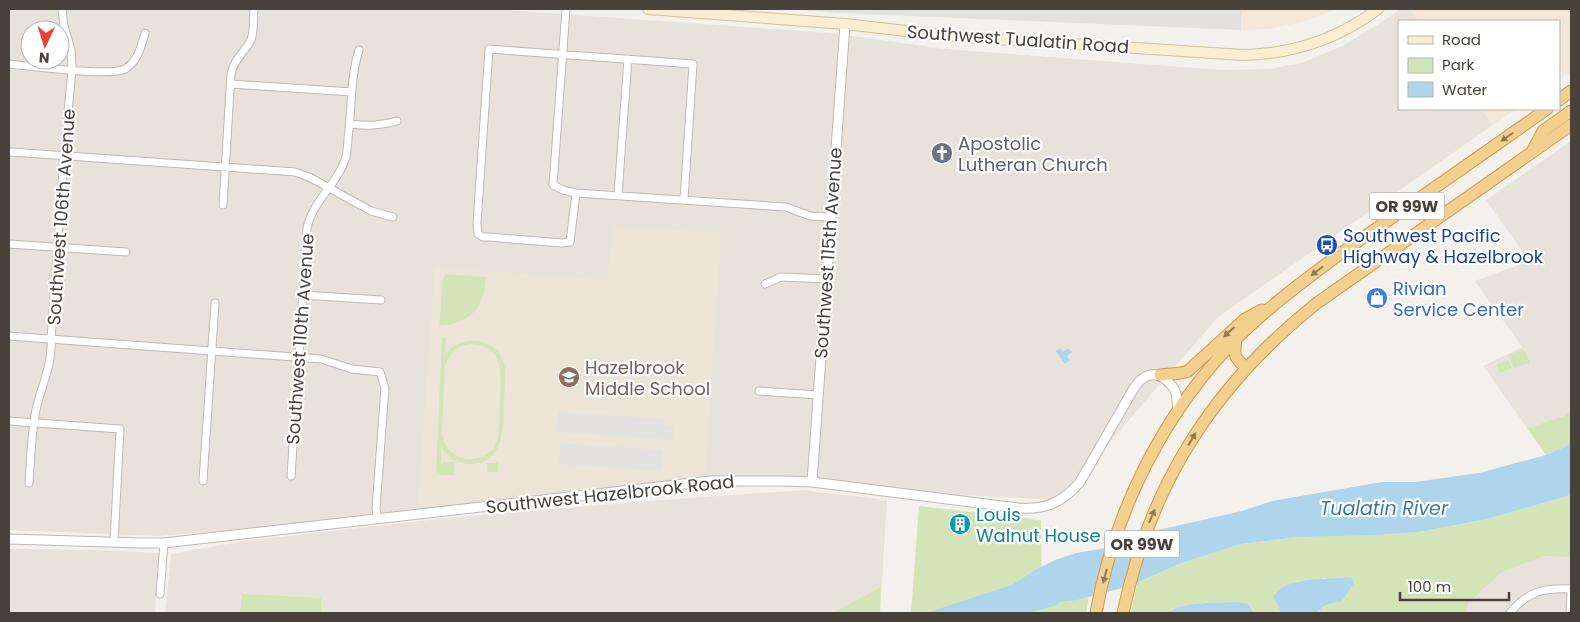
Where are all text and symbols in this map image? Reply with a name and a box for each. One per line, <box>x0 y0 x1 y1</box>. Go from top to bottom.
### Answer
street label: Southwest Tualatin Road <box>906 19 1130 59</box>
north arrow <box>20 20 70 70</box>
legend <box>1398 20 1560 110</box>
text: Road <box>1442 29 1481 50</box>
text: N <box>38 48 50 68</box>
text: Park <box>1442 54 1474 75</box>
text: Water <box>1442 79 1488 100</box>
street label: Southwest 106th Avenue <box>41 108 81 326</box>
place label: Apostolic Lutheran Church <box>958 131 1108 177</box>
one-way arrow <box>1500 132 1513 142</box>
church icon: Apostolic Lutheran Church <box>930 141 954 165</box>
street label: Southwest 115th Avenue <box>808 147 848 359</box>
road number: OR 99W <box>1370 192 1444 220</box>
place label: Southwest Pacific Highway & Hazelbrook <box>1343 223 1544 269</box>
street label: Southwest 110th Avenue <box>280 233 320 445</box>
bus stop icon: Southwest Pacific Highway & Hazelbrook <box>1315 233 1339 257</box>
one-way arrow <box>1310 266 1324 276</box>
place label: Rivian Service Center <box>1393 276 1524 322</box>
shop icon: Rivian Service Center <box>1365 286 1389 310</box>
one-way arrow <box>1223 327 1236 338</box>
place label: Hazelbrook Middle School <box>585 355 710 401</box>
school or university icon: Hazelbrook Middle School <box>557 365 581 389</box>
one-way arrow <box>1187 433 1197 446</box>
street label: Southwest Hazelbrook Road <box>485 469 735 519</box>
water label: Tualatin River <box>1320 495 1449 522</box>
place label: Louis Walnut House <box>976 502 1101 548</box>
one-way arrow <box>1149 509 1157 523</box>
building icon: Louis Walnut House <box>948 512 972 536</box>
road number: OR 99W <box>1104 530 1180 558</box>
one-way arrow <box>1100 568 1108 583</box>
scale bar <box>1400 570 1509 602</box>
text: 100 m <box>1408 576 1451 597</box>

